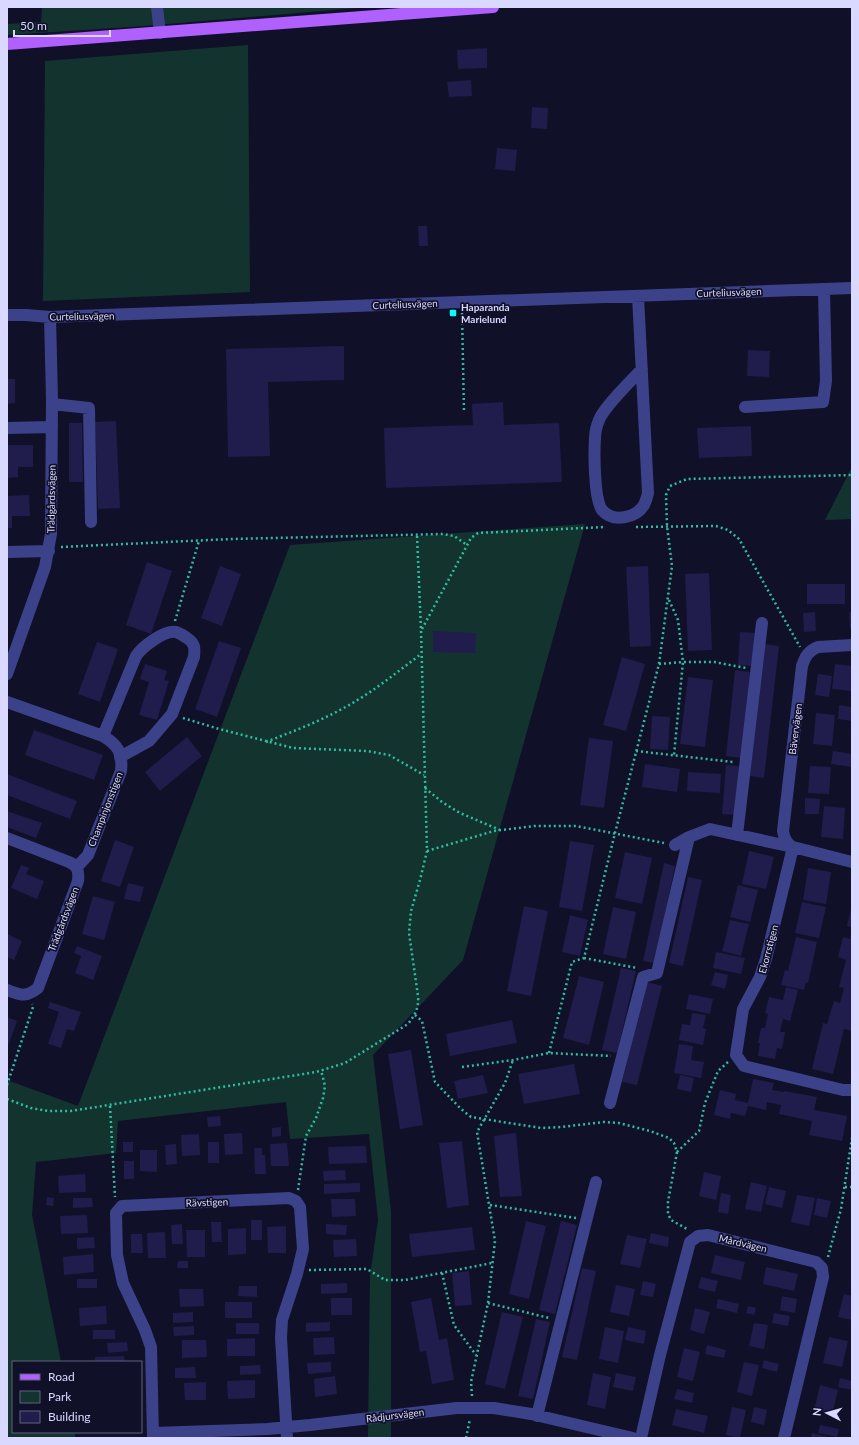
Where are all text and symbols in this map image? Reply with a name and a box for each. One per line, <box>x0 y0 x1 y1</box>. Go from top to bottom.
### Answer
scale bar <box>14 12 110 38</box>
text: 50 m <box>20 18 47 33</box>
street label: Curteliusvägen <box>696 285 762 299</box>
street label: Curteliusvägen <box>372 297 438 311</box>
place label: Haparanda Marielund <box>461 301 510 325</box>
marker: Haparanda Marielund <box>448 308 458 318</box>
street label: Curteliusvägen <box>49 309 115 323</box>
street label: Trädgårdsvägen <box>44 465 58 533</box>
street label: Bävervägen <box>786 703 804 755</box>
street label: Champinjonstigen <box>85 770 125 848</box>
street label: Trädgårdsvägen <box>45 885 81 953</box>
street label: Ekorrstigen <box>756 923 780 975</box>
street label: Rävstigen <box>186 1195 228 1209</box>
street label: Mårdvägen <box>718 1232 768 1254</box>
legend <box>12 1361 142 1433</box>
text: Road <box>48 1369 75 1384</box>
text: Park <box>48 1389 72 1404</box>
north arrow <box>807 1393 847 1433</box>
street label: Rådjursvägen <box>365 1405 425 1425</box>
text: N <box>810 1407 823 1417</box>
text: Building <box>48 1409 91 1424</box>

